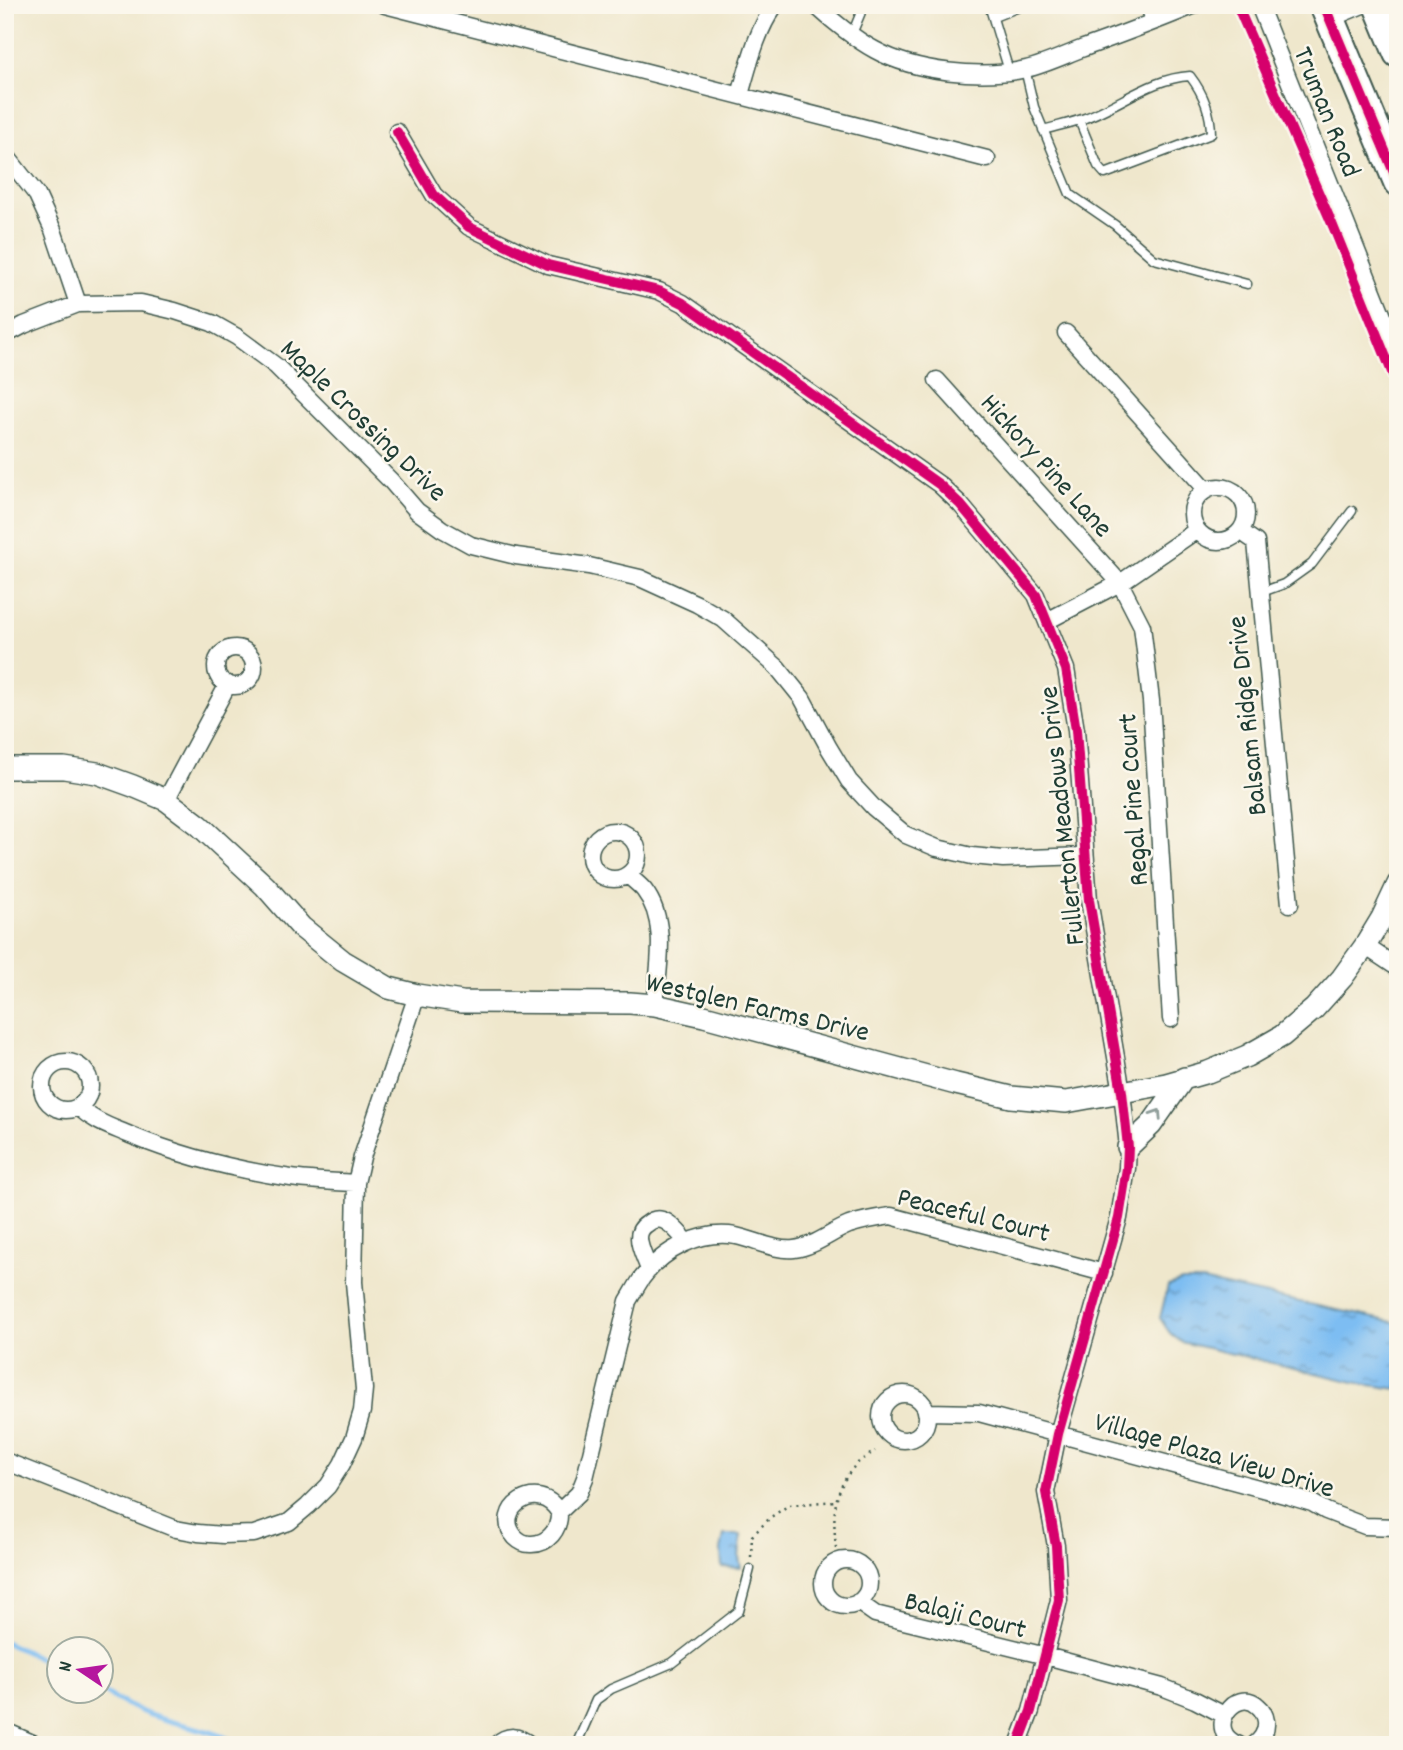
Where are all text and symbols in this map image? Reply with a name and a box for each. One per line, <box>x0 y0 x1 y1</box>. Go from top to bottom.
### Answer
street label: Truman Road <box>1280 42 1369 184</box>
street label: Maple Crossing Drive <box>269 332 454 513</box>
street label: Hickory Pine Lane <box>968 386 1120 548</box>
street label: Balsam Ridge Drive <box>1220 614 1280 817</box>
street label: Fullerton Meadows Drive <box>1031 684 1098 947</box>
street label: Regal Pine Court <box>1110 712 1162 887</box>
street label: Westglen Farms Drive <box>641 965 873 1055</box>
one-way arrow <box>1149 1109 1162 1122</box>
street label: Peaceful Court <box>892 1180 1053 1256</box>
street label: Village Plaza View Drive <box>1089 1404 1338 1511</box>
street label: Balaji Court <box>900 1583 1030 1652</box>
north arrow <box>46 1634 116 1704</box>
text: N <box>53 1659 81 1675</box>

